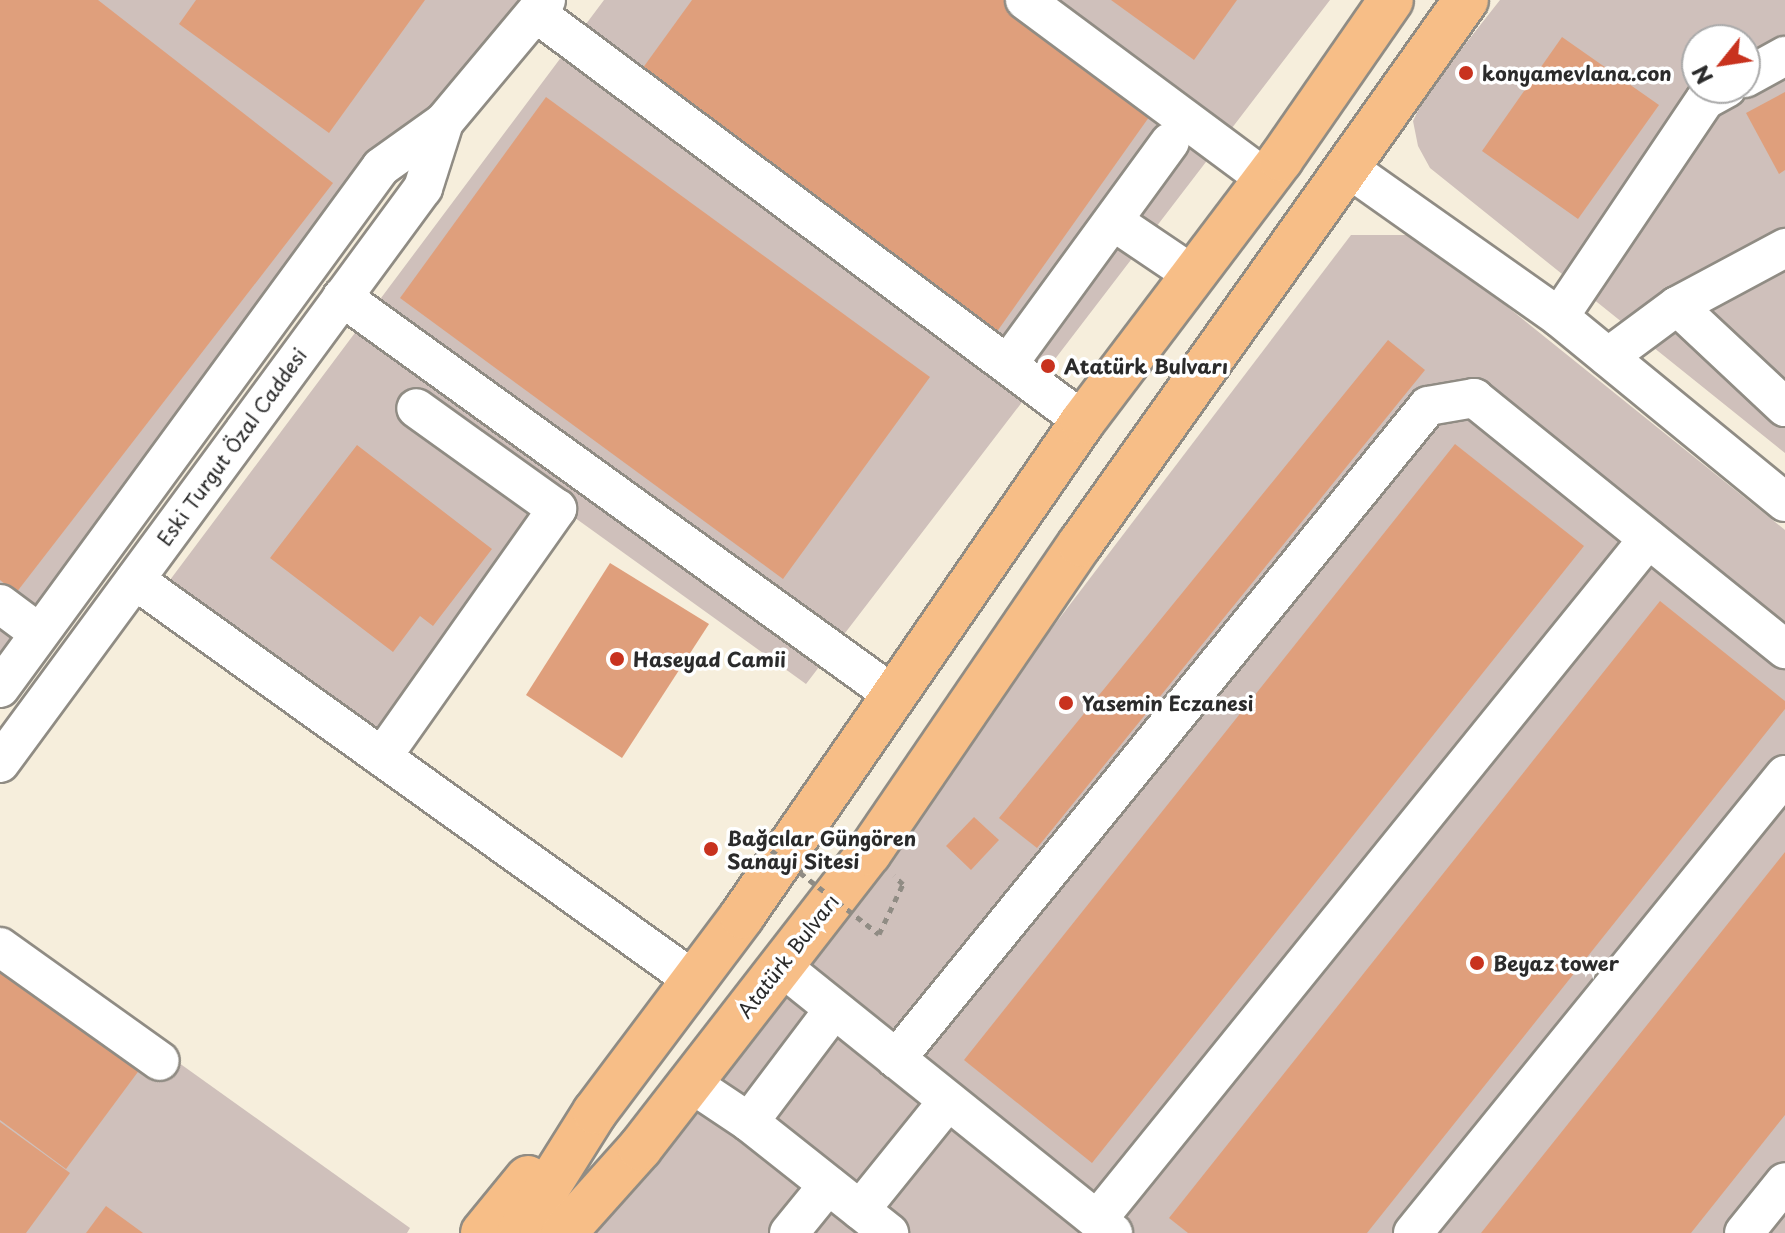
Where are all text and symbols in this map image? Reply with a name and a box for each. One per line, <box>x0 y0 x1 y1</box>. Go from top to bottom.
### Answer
north arrow <box>1681 24 1761 104</box>
text: N <box>1683 59 1720 91</box>
place label: konyamevlana.con <box>1482 61 1672 85</box>
marker: konyamevlana.con <box>1457 64 1475 82</box>
street label: Eski Turgut Özal Caddesi <box>152 343 312 551</box>
place label: Atatürk Bulvarı <box>1064 354 1228 378</box>
marker: Atatürk Bulvarı <box>1039 357 1057 375</box>
place label: Haseyad Camii <box>633 647 786 671</box>
marker: Haseyad Camii <box>608 650 626 668</box>
place label: Yasemin Eczanesi <box>1082 691 1255 715</box>
marker: Yasemin Eczanesi <box>1057 694 1075 712</box>
place label: Bağcılar Güngören Sanayi Sitesi <box>727 826 918 873</box>
marker: Bağcılar Güngören Sanayi Sitesi <box>702 840 720 858</box>
street label: Atatürk Bulvarı <box>732 889 844 1023</box>
place label: Beyaz tower <box>1493 951 1619 975</box>
marker: Beyaz tower <box>1468 954 1486 972</box>

